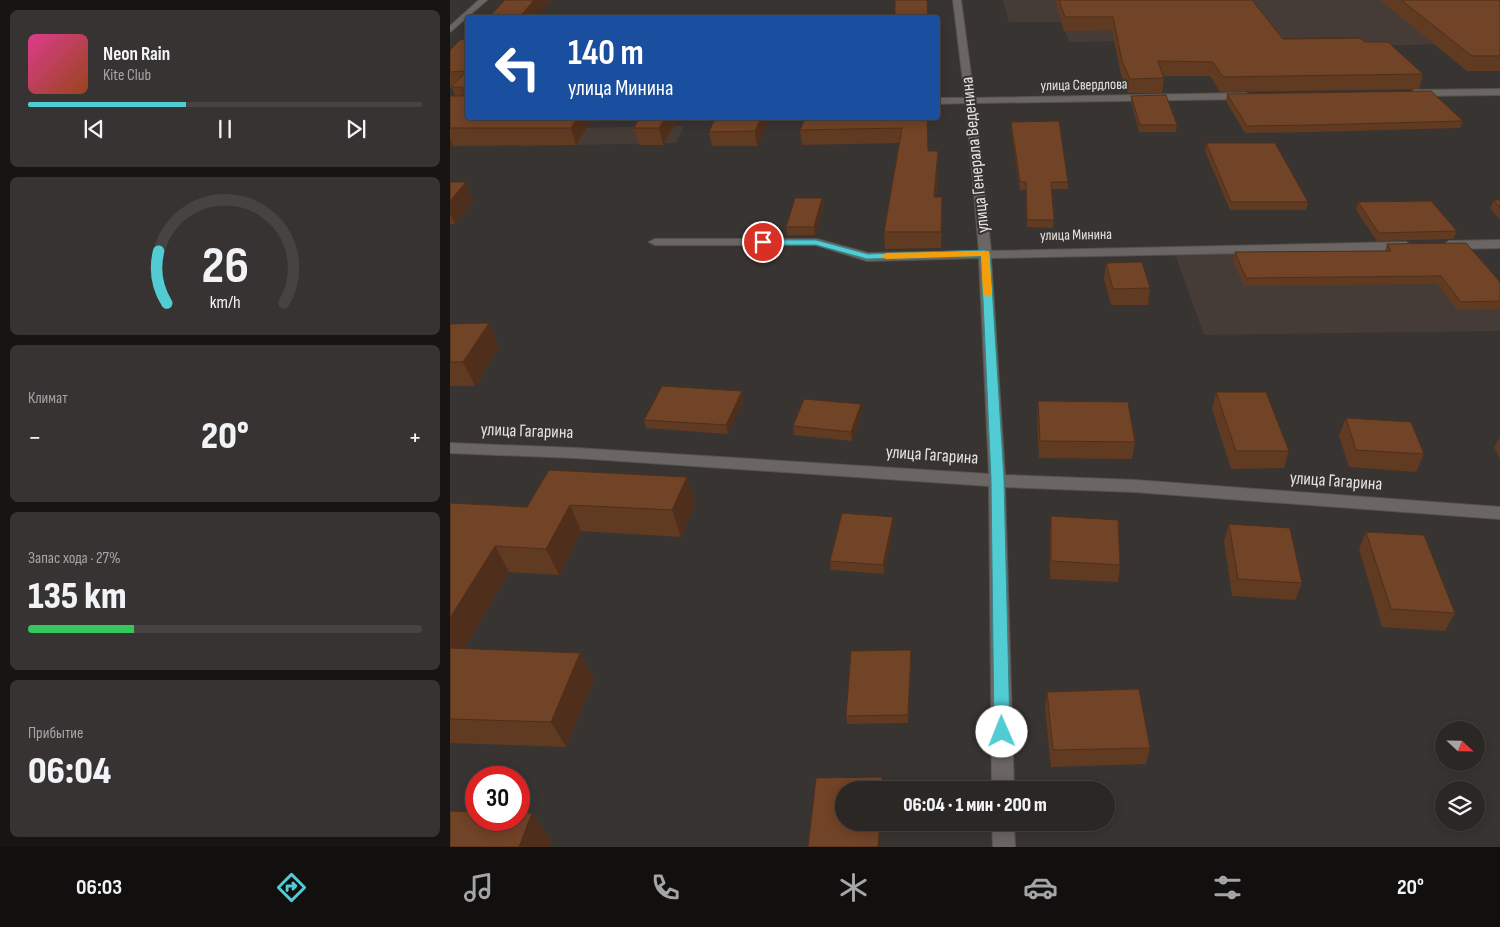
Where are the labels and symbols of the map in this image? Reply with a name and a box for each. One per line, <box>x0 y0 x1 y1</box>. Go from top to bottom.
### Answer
street label: улица Свердлова <box>1040 75 1128 95</box>
street label: улица Генерала Веденина <box>956 76 994 234</box>
pin <box>742 221 784 263</box>
street label: улица Минина <box>1040 225 1112 245</box>
street label: улица Гагарина <box>480 419 574 443</box>
street label: улица Гагарина <box>885 441 979 469</box>
street label: улица Гагарина <box>1289 467 1383 495</box>
position arrow <box>975 705 1027 757</box>
north arrow <box>1435 721 1485 771</box>
speed limit sign: 30 <box>465 766 530 831</box>

